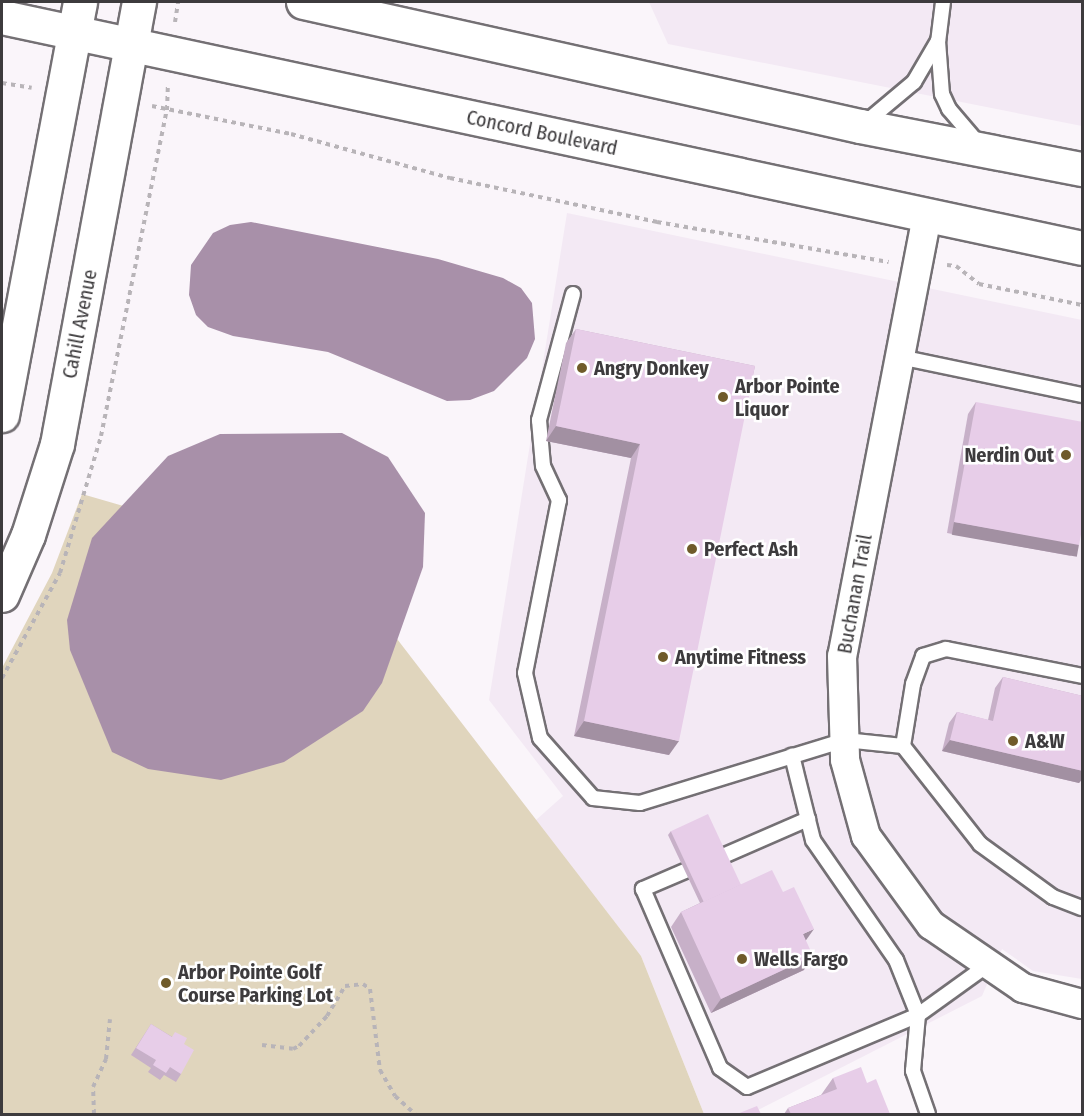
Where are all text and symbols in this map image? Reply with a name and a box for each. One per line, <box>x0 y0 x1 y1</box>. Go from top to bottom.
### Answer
street label: Concord Boulevard <box>464 105 620 161</box>
street label: Cahill Avenue <box>58 267 102 381</box>
place label: Angry Donkey <box>594 356 709 380</box>
marker: Angry Donkey <box>575 361 589 375</box>
place label: Arbor Pointe Liquor <box>735 374 840 421</box>
marker: Arbor Pointe Liquor <box>716 390 730 404</box>
place label: Nerdin Out <box>964 443 1054 467</box>
marker: Nerdin Out <box>1059 448 1073 462</box>
street label: Buchanan Trail <box>833 532 877 656</box>
place label: Perfect Ash <box>704 537 798 561</box>
marker: Perfect Ash <box>685 542 699 556</box>
place label: Anytime Fitness <box>675 645 806 669</box>
marker: Anytime Fitness <box>656 650 670 664</box>
place label: A&W <box>1025 729 1065 753</box>
marker: A&W <box>1006 734 1020 748</box>
place label: Wells Fargo <box>754 947 848 971</box>
marker: Wells Fargo <box>735 952 749 966</box>
place label: Arbor Pointe Golf Course Parking Lot <box>178 960 333 1007</box>
marker: Arbor Pointe Golf Course Parking Lot <box>159 976 173 990</box>

